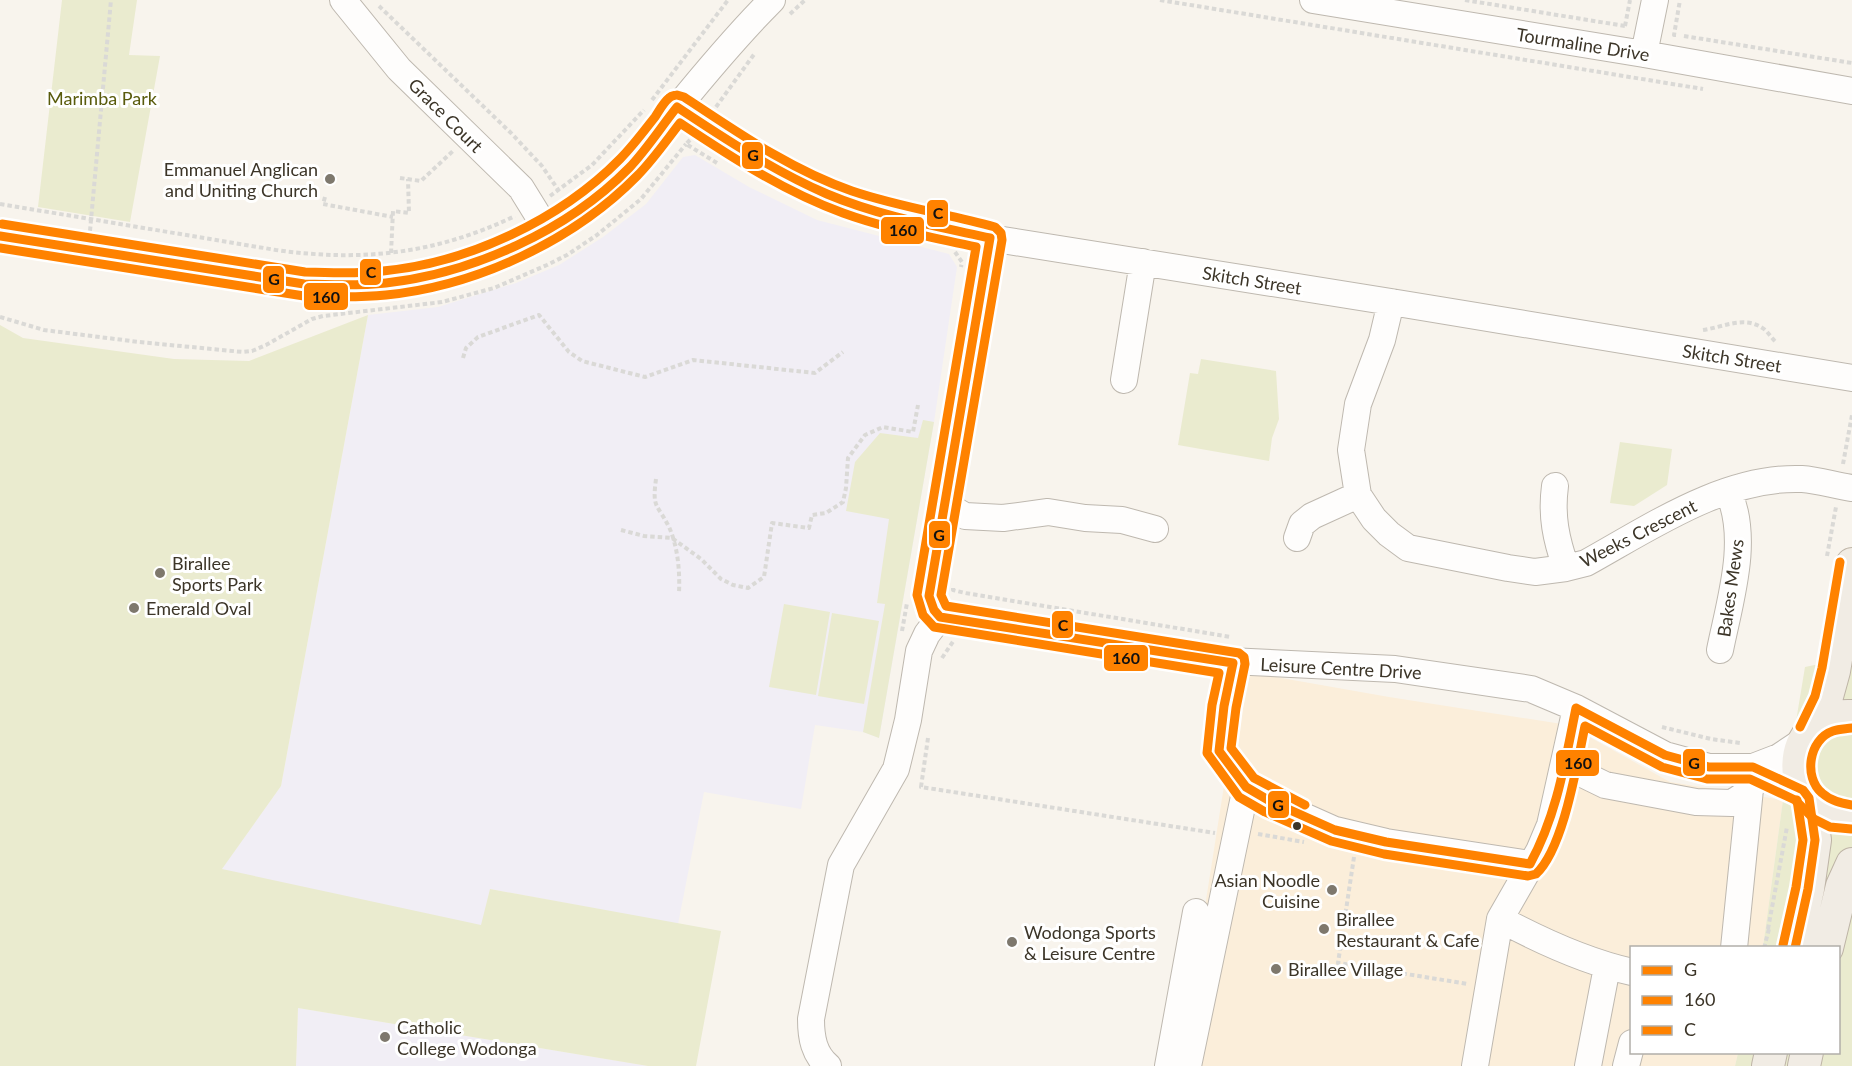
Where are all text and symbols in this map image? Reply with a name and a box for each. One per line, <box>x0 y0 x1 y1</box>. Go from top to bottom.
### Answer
street label: Tourmaline Drive <box>1515 23 1651 65</box>
street label: Grace Court <box>404 73 488 157</box>
park label: Marimba Park <box>47 87 158 109</box>
line badge: G <box>741 141 764 170</box>
text: G <box>747 145 759 164</box>
place label: Emmanuel Anglican and Uniting Church <box>164 158 318 201</box>
marker: Emmanuel Anglican and Uniting Church <box>323 172 337 186</box>
line badge: C <box>926 199 949 228</box>
text: C <box>933 203 944 222</box>
line badge: 160 <box>880 216 925 245</box>
text: 160 <box>889 220 917 239</box>
line badge: C <box>359 258 382 286</box>
street label: Skitch Street <box>1201 261 1304 299</box>
text: C <box>366 262 377 281</box>
line badge: G <box>262 265 285 294</box>
text: G <box>268 269 280 288</box>
line badge: 160 <box>303 282 349 311</box>
text: 160 <box>312 287 340 306</box>
street label: Skitch Street <box>1681 339 1784 377</box>
street label: Weeks Crescent <box>1576 494 1700 572</box>
line badge: G <box>928 520 951 549</box>
text: G <box>933 525 945 544</box>
street label: Bakes Mews <box>1712 537 1748 638</box>
place label: Birallee Sports Park <box>172 552 263 595</box>
marker: Birallee Sports Park <box>153 566 167 580</box>
place label: Emerald Oval <box>146 597 251 619</box>
marker: Emerald Oval <box>127 601 141 615</box>
line badge: C <box>1051 610 1074 639</box>
text: C <box>1058 615 1069 634</box>
line badge: 160 <box>1103 644 1149 672</box>
text: 160 <box>1112 648 1140 667</box>
street label: Leisure Centre Drive <box>1260 653 1422 683</box>
line badge: G <box>1682 748 1706 777</box>
line badge: 160 <box>1555 749 1600 777</box>
text: 160 <box>1564 753 1592 772</box>
text: G <box>1688 753 1700 772</box>
line badge: G <box>1267 790 1290 819</box>
text: G <box>1272 795 1284 814</box>
unlabelled marker <box>1291 820 1303 832</box>
place label: Asian Noodle Cuisine <box>1214 869 1320 912</box>
marker: Asian Noodle Cuisine <box>1325 883 1339 897</box>
place label: Birallee Restaurant & Cafe <box>1336 908 1480 951</box>
place label: Wodonga Sports & Leisure Centre <box>1024 921 1156 964</box>
marker: Birallee Restaurant & Cafe <box>1317 922 1331 936</box>
marker: Wodonga Sports & Leisure Centre <box>1005 935 1019 949</box>
legend <box>1630 946 1840 1054</box>
place label: Birallee Village <box>1288 958 1403 980</box>
text: G <box>1684 958 1697 980</box>
marker: Birallee Village <box>1269 962 1283 976</box>
text: 160 <box>1684 988 1715 1010</box>
place label: Catholic College Wodonga <box>397 1016 537 1059</box>
text: C <box>1684 1018 1696 1040</box>
marker: Catholic College Wodonga <box>378 1030 392 1044</box>

